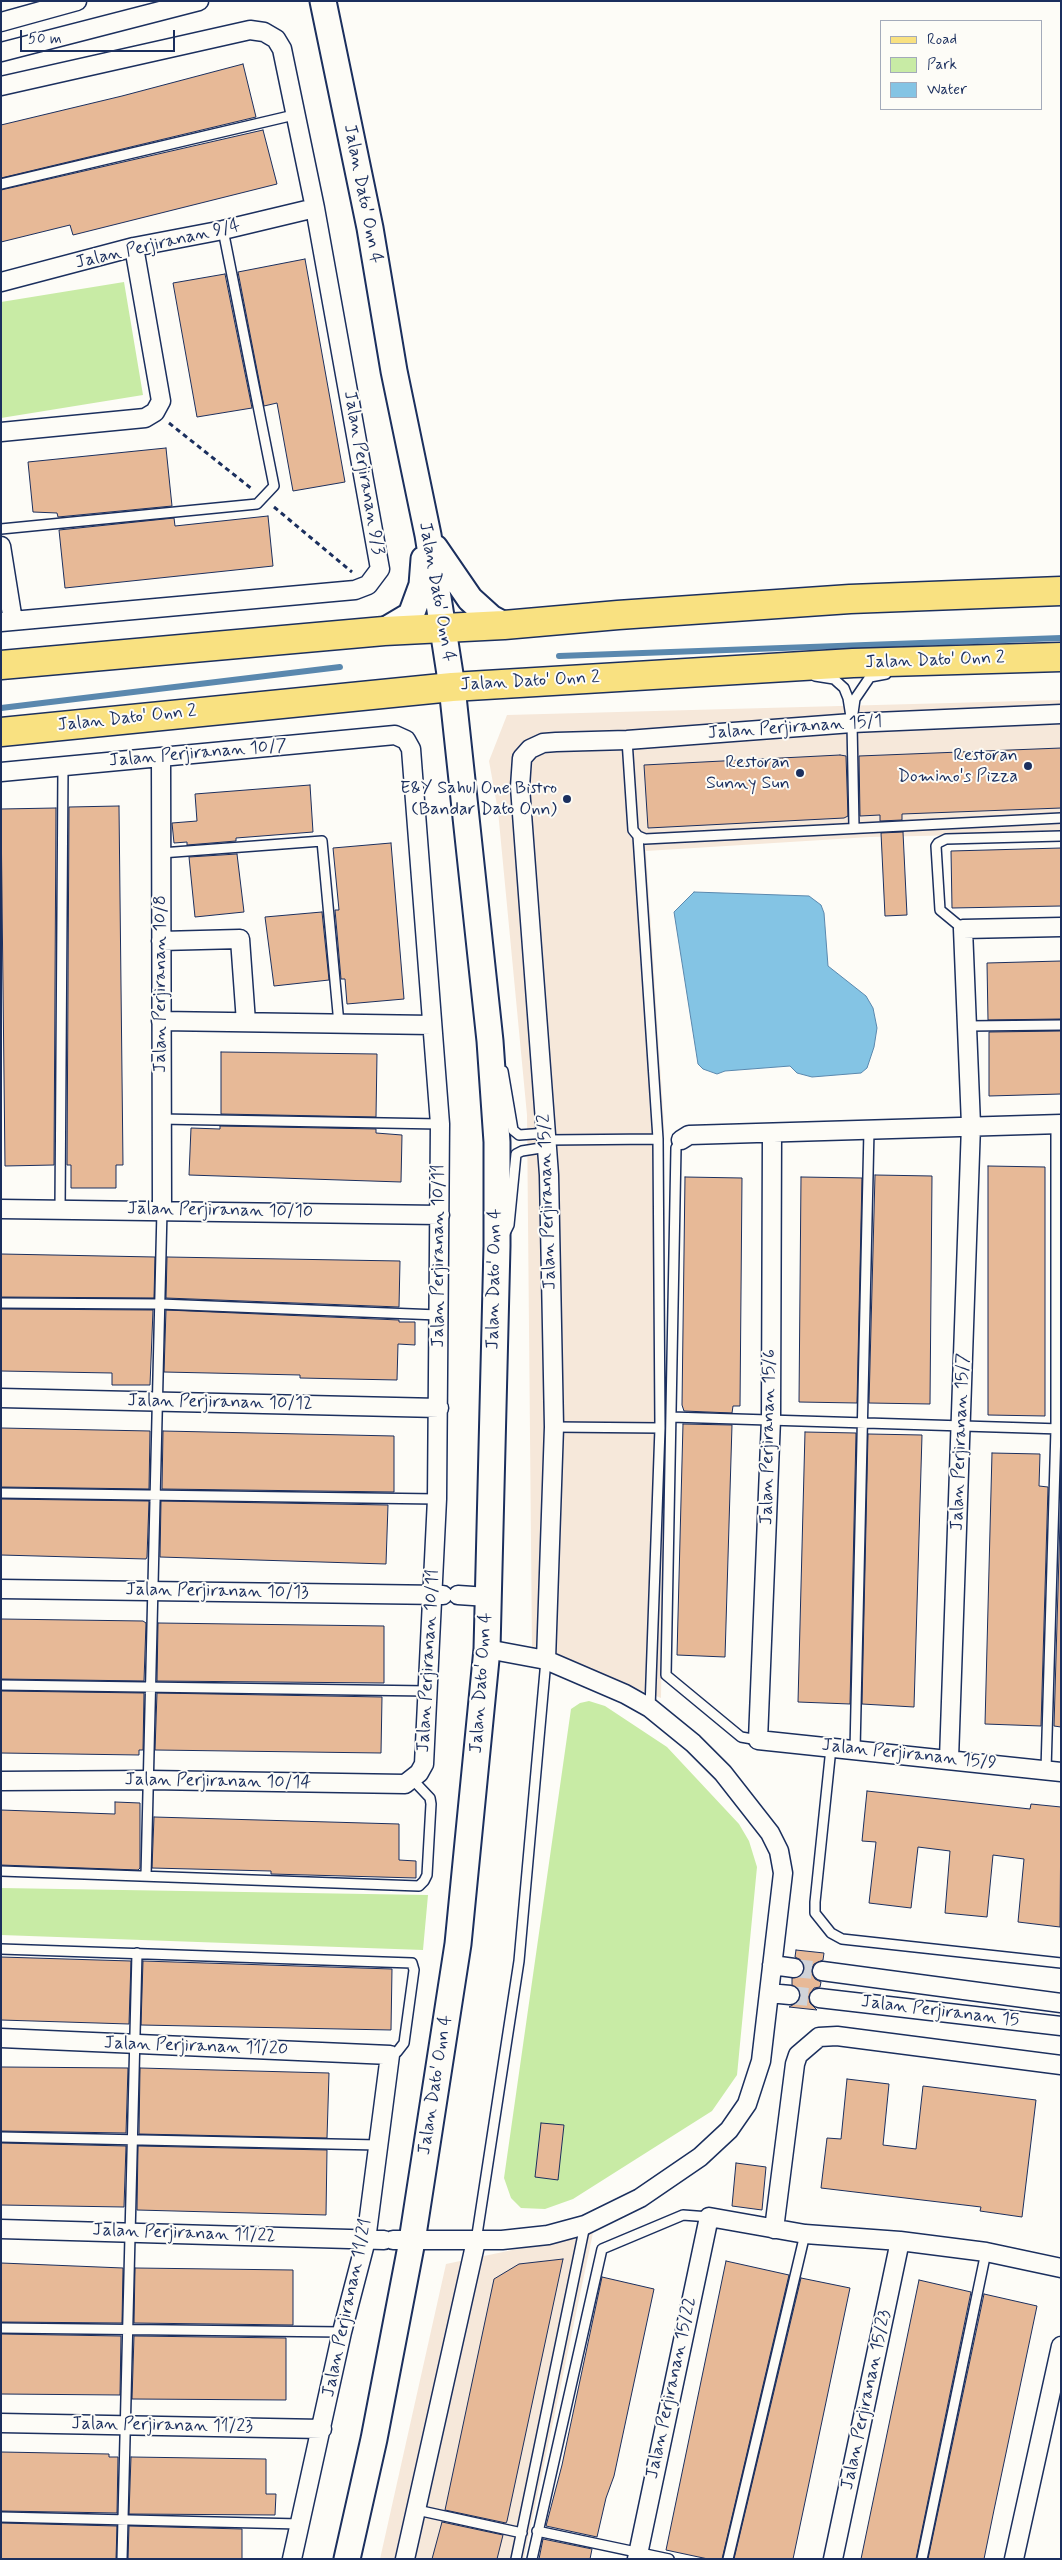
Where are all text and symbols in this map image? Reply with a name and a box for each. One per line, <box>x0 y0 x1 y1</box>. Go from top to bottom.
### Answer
scale bar <box>22 20 178 52</box>
legend <box>880 20 1042 110</box>
text: 50 m <box>28 29 62 49</box>
text: Road <box>927 30 957 50</box>
text: Park <box>927 55 957 75</box>
text: Water <box>927 80 967 100</box>
street label: Jalan Dato' Onn 4 <box>338 123 386 265</box>
street label: Jalan Perjiranan 9/4 <box>73 215 243 275</box>
street label: Jalan Perjiranan 9/3 <box>338 389 388 557</box>
street label: Jalan Dato' Onn 4 <box>413 521 459 663</box>
street label: Jalan Dato' Onn 2 <box>865 648 1005 674</box>
street label: Jalan Dato' Onn 2 <box>460 668 600 696</box>
street label: Jalan Dato' Onn 2 <box>56 701 198 737</box>
street label: Jalan Perjiranan 15/1 <box>707 711 883 745</box>
street label: Jalan Perjiranan 10/7 <box>108 735 288 773</box>
place label: Restoran Domino's Pizza <box>898 745 1018 788</box>
place label: Restoran Sunny Sun <box>706 752 790 794</box>
marker: Restoran Domino's Pizza <box>1022 760 1034 772</box>
marker: Restoran Sunny Sun <box>794 767 806 779</box>
place label: E&Y Sahul One Bistro (Bandar Dato Onn) <box>400 778 557 821</box>
marker: E&Y Sahul One Bistro (Bandar Dato Onn) <box>561 793 573 805</box>
street label: Jalan Perjiranan 10/8 <box>150 895 172 1073</box>
street label: Jalan Perjiranan 15/2 <box>534 1114 562 1290</box>
street label: Jalan Perjiranan 10/11 <box>428 1164 450 1348</box>
street label: Jalan Perjiranan 10/10 <box>127 1199 313 1223</box>
street label: Jalan Dato' Onn 4 <box>483 1208 507 1350</box>
street label: Jalan Perjiranan 15/6 <box>757 1349 781 1525</box>
street label: Jalan Perjiranan 15/7 <box>947 1353 975 1531</box>
street label: Jalan Perjiranan 10/12 <box>127 1391 313 1415</box>
street label: Jalan Perjiranan 10/11 <box>413 1569 445 1753</box>
street label: Jalan Perjiranan 10/13 <box>125 1580 309 1604</box>
street label: Jalan Dato' Onn 4 <box>466 1612 498 1754</box>
street label: Jalan Perjiranan 15/9 <box>820 1735 998 1775</box>
street label: Jalan Perjiranan 10/14 <box>124 1770 312 1794</box>
street label: Jalan Perjiranan 15 <box>860 1992 1020 2032</box>
street label: Jalan Dato' Onn 4 <box>414 2014 458 2156</box>
street label: Jalan Perjiranan 11/20 <box>104 2033 288 2061</box>
street label: Jalan Perjiranan 11/21 <box>319 2217 377 2399</box>
street label: Jalan Perjiranan 11/22 <box>92 2220 276 2248</box>
street label: Jalan Perjiranan 15/22 <box>642 2295 702 2481</box>
street label: Jalan Perjiranan 15/23 <box>837 2308 897 2492</box>
street label: Jalan Perjiranan 11/23 <box>71 2414 253 2438</box>

